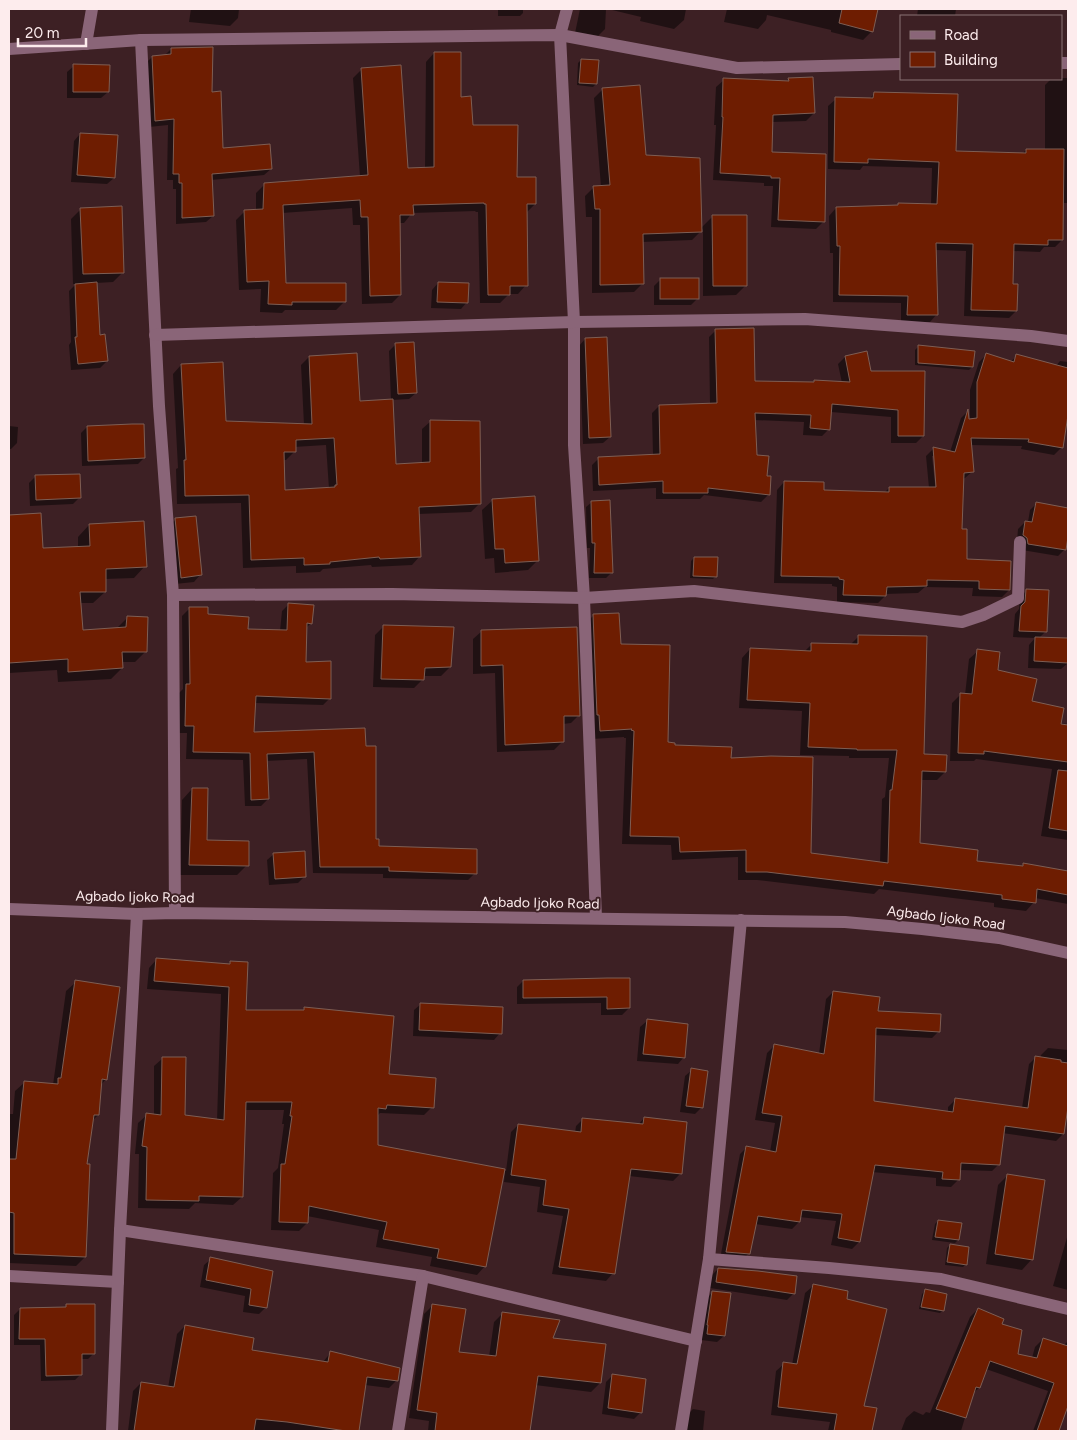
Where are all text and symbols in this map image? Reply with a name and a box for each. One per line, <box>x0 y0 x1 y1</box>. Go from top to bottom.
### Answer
scale bar <box>18 15 85 47</box>
legend <box>900 15 1062 80</box>
text: 20 m <box>25 24 59 42</box>
text: Road <box>944 26 979 44</box>
text: Building <box>944 51 998 69</box>
street label: Agbado Ijoko Road <box>75 887 195 907</box>
street label: Agbado Ijoko Road <box>480 893 600 913</box>
street label: Agbado Ijoko Road <box>886 902 1006 934</box>

